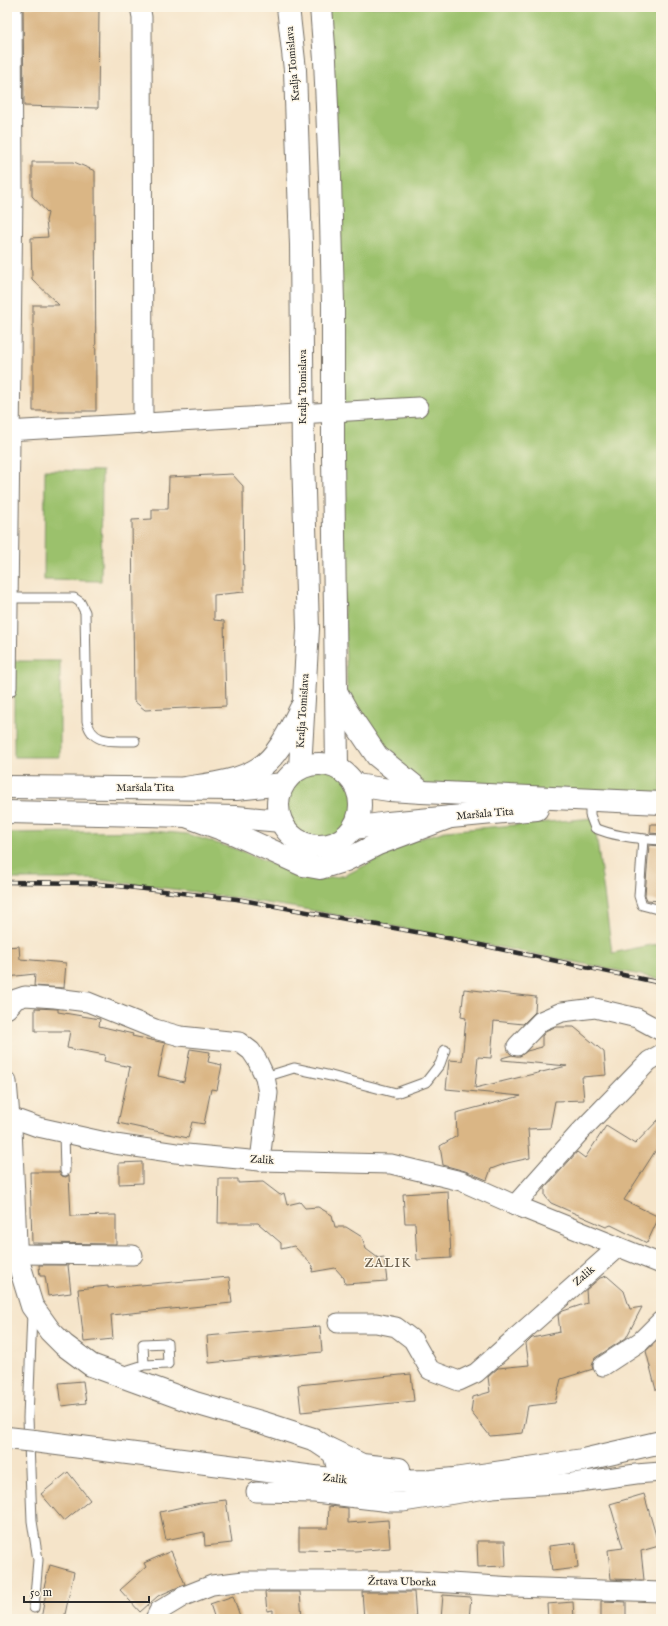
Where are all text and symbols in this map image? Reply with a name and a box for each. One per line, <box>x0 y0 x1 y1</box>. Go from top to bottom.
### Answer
street label: Kralja Tomislava <box>283 26 303 102</box>
street label: Kralja Tomislava <box>296 349 310 425</box>
street label: Kralja Tomislava <box>293 673 313 749</box>
street label: Maršala Tita <box>116 781 174 795</box>
street label: Maršala Tita <box>456 805 514 823</box>
street label: Zalik <box>249 1152 275 1168</box>
district label: ZALIK <box>364 1255 412 1272</box>
street label: Zalik <box>570 1263 598 1289</box>
street label: Zalik <box>322 1471 348 1487</box>
street label: Žrtava Uborka <box>368 1574 436 1590</box>
scale bar <box>24 1578 149 1604</box>
text: 50 m <box>30 1585 52 1600</box>

